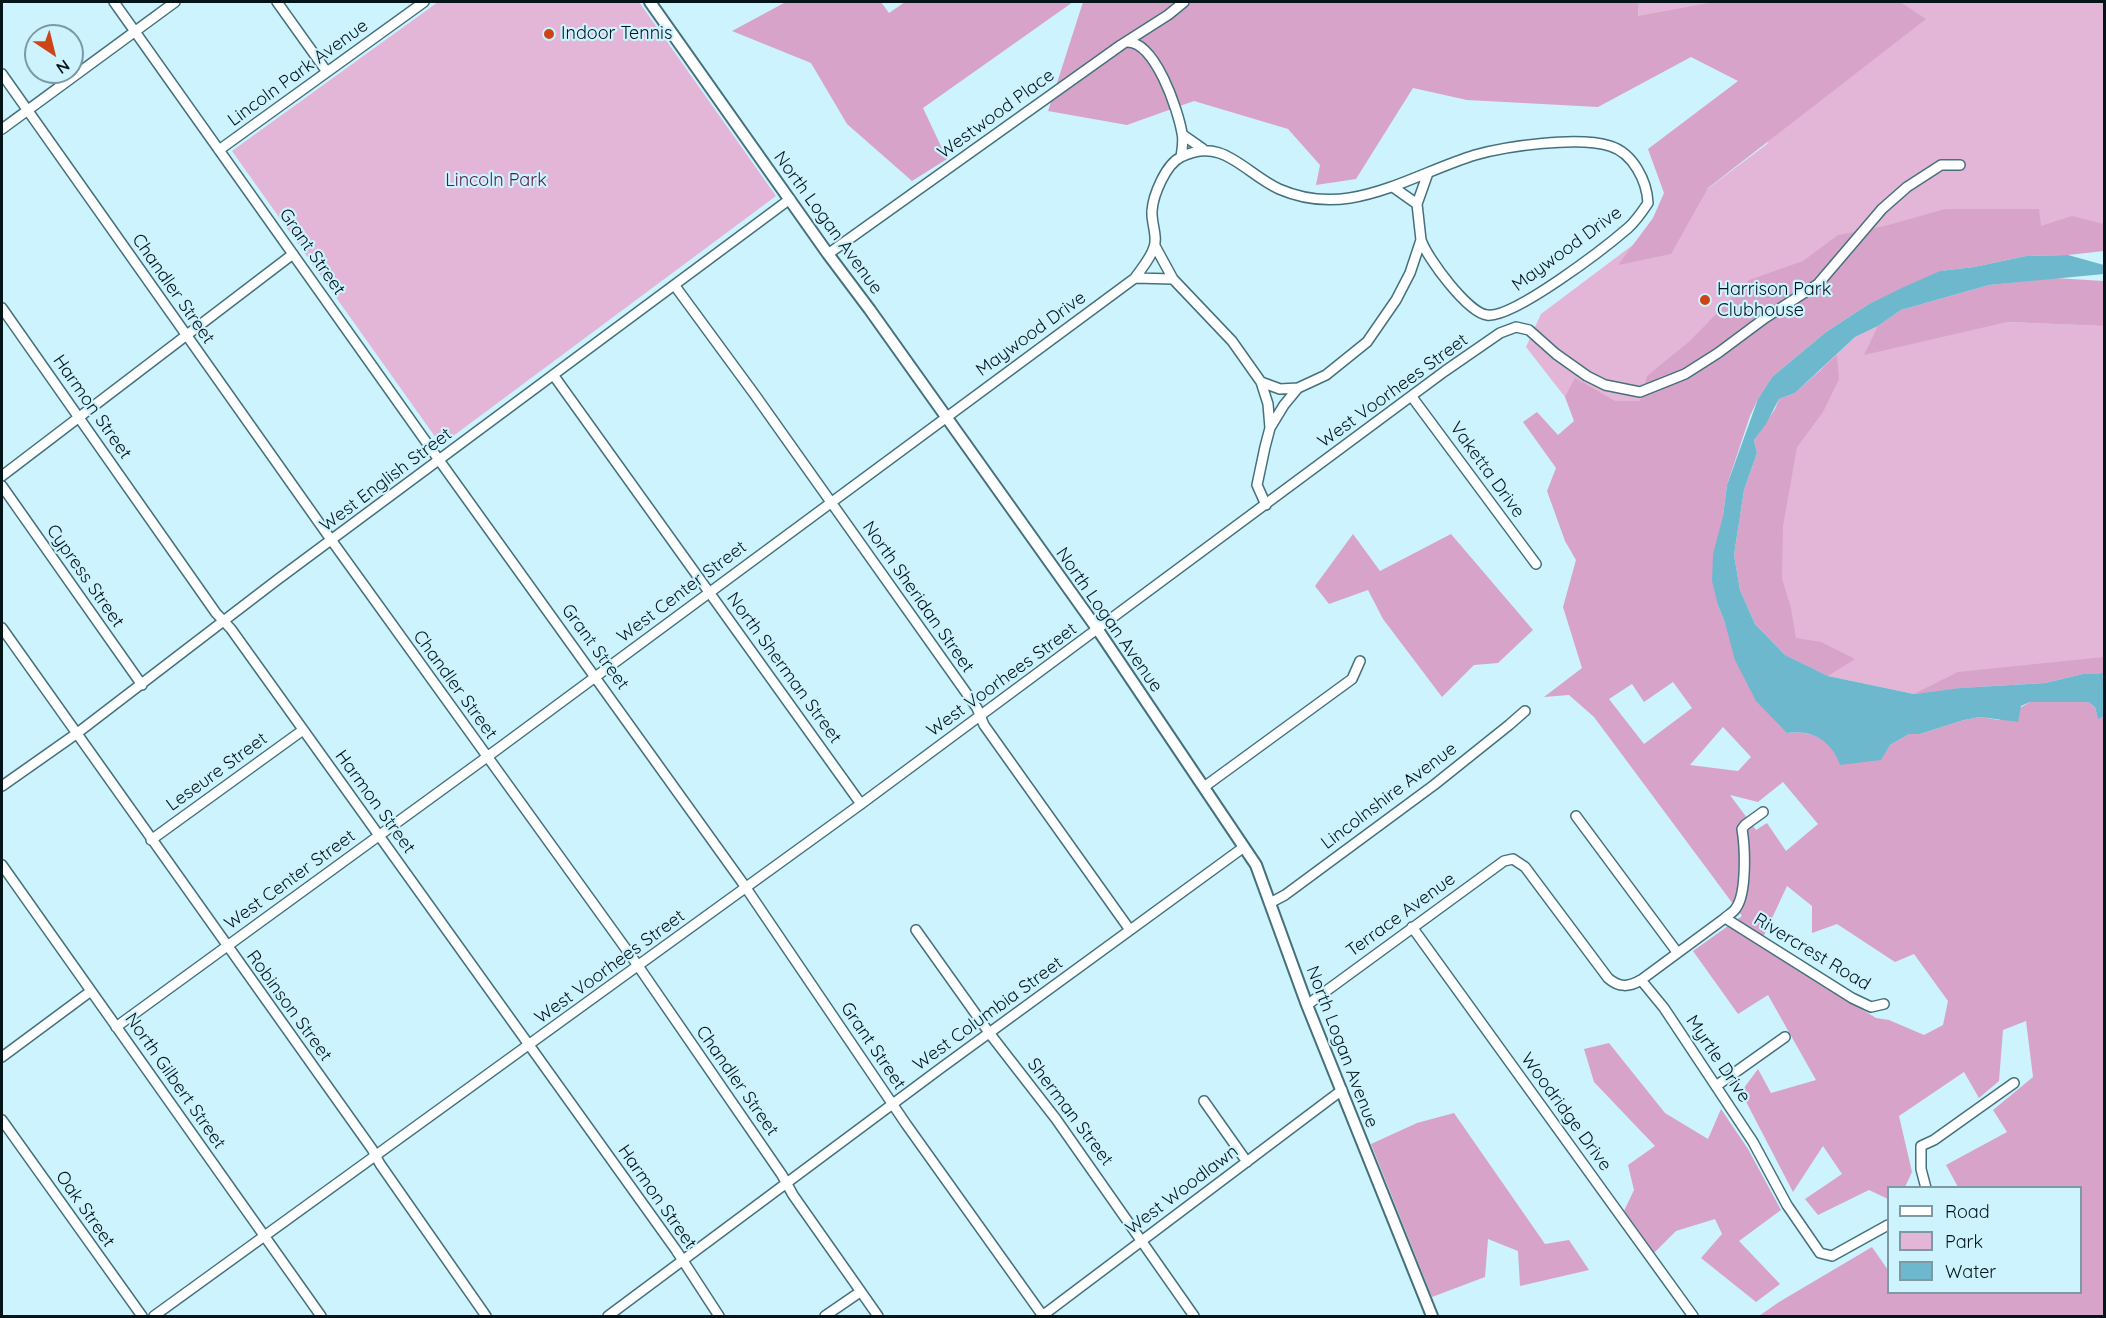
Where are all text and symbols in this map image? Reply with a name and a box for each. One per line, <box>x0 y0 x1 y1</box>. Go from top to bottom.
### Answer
street label: Lincoln Park Avenue <box>224 15 372 131</box>
place label: Indoor Tennis <box>561 23 672 45</box>
north arrow <box>24 24 84 84</box>
marker: Indoor Tennis <box>542 27 556 41</box>
text: N <box>53 56 74 79</box>
street label: Westwood Place <box>933 64 1059 164</box>
street label: North Logan Avenue <box>769 147 887 299</box>
park label: Lincoln Park <box>445 170 547 192</box>
street label: Maywood Drive <box>1508 202 1626 296</box>
street label: Grant Street <box>274 205 350 299</box>
street label: Chandler Street <box>127 230 219 348</box>
place label: Harrison Park Clubhouse <box>1717 279 1831 322</box>
street label: Maywood Drive <box>972 287 1090 381</box>
marker: Harrison Park Clubhouse <box>1698 293 1712 307</box>
street label: West Voorhees Street <box>1314 329 1472 453</box>
street label: Harmon Street <box>48 351 136 463</box>
street label: Vaketta Drive <box>1445 418 1529 522</box>
street label: West English Street <box>316 423 456 537</box>
street label: North Sheridan Street <box>858 517 978 677</box>
street label: Cypress Street <box>42 520 128 632</box>
street label: West Center Street <box>613 536 751 648</box>
street label: North Logan Avenue <box>1051 544 1167 696</box>
street label: North Sherman Street <box>722 588 846 748</box>
street label: Grant Street <box>557 600 633 694</box>
street label: West Voorhees Street <box>923 618 1081 742</box>
street label: Chandler Street <box>408 626 502 744</box>
street label: Leseure Street <box>162 728 272 816</box>
street label: Lincolnshire Avenue <box>1317 738 1461 854</box>
street label: Harmon Street <box>330 746 420 858</box>
street label: West Center Street <box>220 825 360 935</box>
street label: Terrace Avenue <box>1342 868 1460 962</box>
street label: West Voorhees Street <box>531 905 689 1029</box>
street label: Rivercrest Road <box>1750 909 1874 995</box>
street label: Robinson Street <box>242 946 336 1066</box>
street label: West Columbia Street <box>909 952 1067 1076</box>
street label: North Logan Avenue <box>1301 963 1383 1131</box>
street label: Grant Street <box>836 998 910 1094</box>
street label: North Gilbert Street <box>120 1009 230 1153</box>
street label: Myrtle Drive <box>1681 1011 1755 1107</box>
street label: Chandler Street <box>691 1022 783 1140</box>
street label: Woodridge Drive <box>1516 1049 1616 1175</box>
street label: Sherman Street <box>1022 1054 1118 1170</box>
street label: Harmon Street <box>613 1141 701 1253</box>
street label: West Woodlawn <box>1121 1141 1243 1239</box>
street label: Oak Street <box>51 1167 119 1251</box>
legend <box>1887 1186 2082 1294</box>
text: Road <box>1945 1200 1990 1223</box>
text: Park <box>1945 1230 1983 1253</box>
text: Water <box>1945 1260 1996 1283</box>

